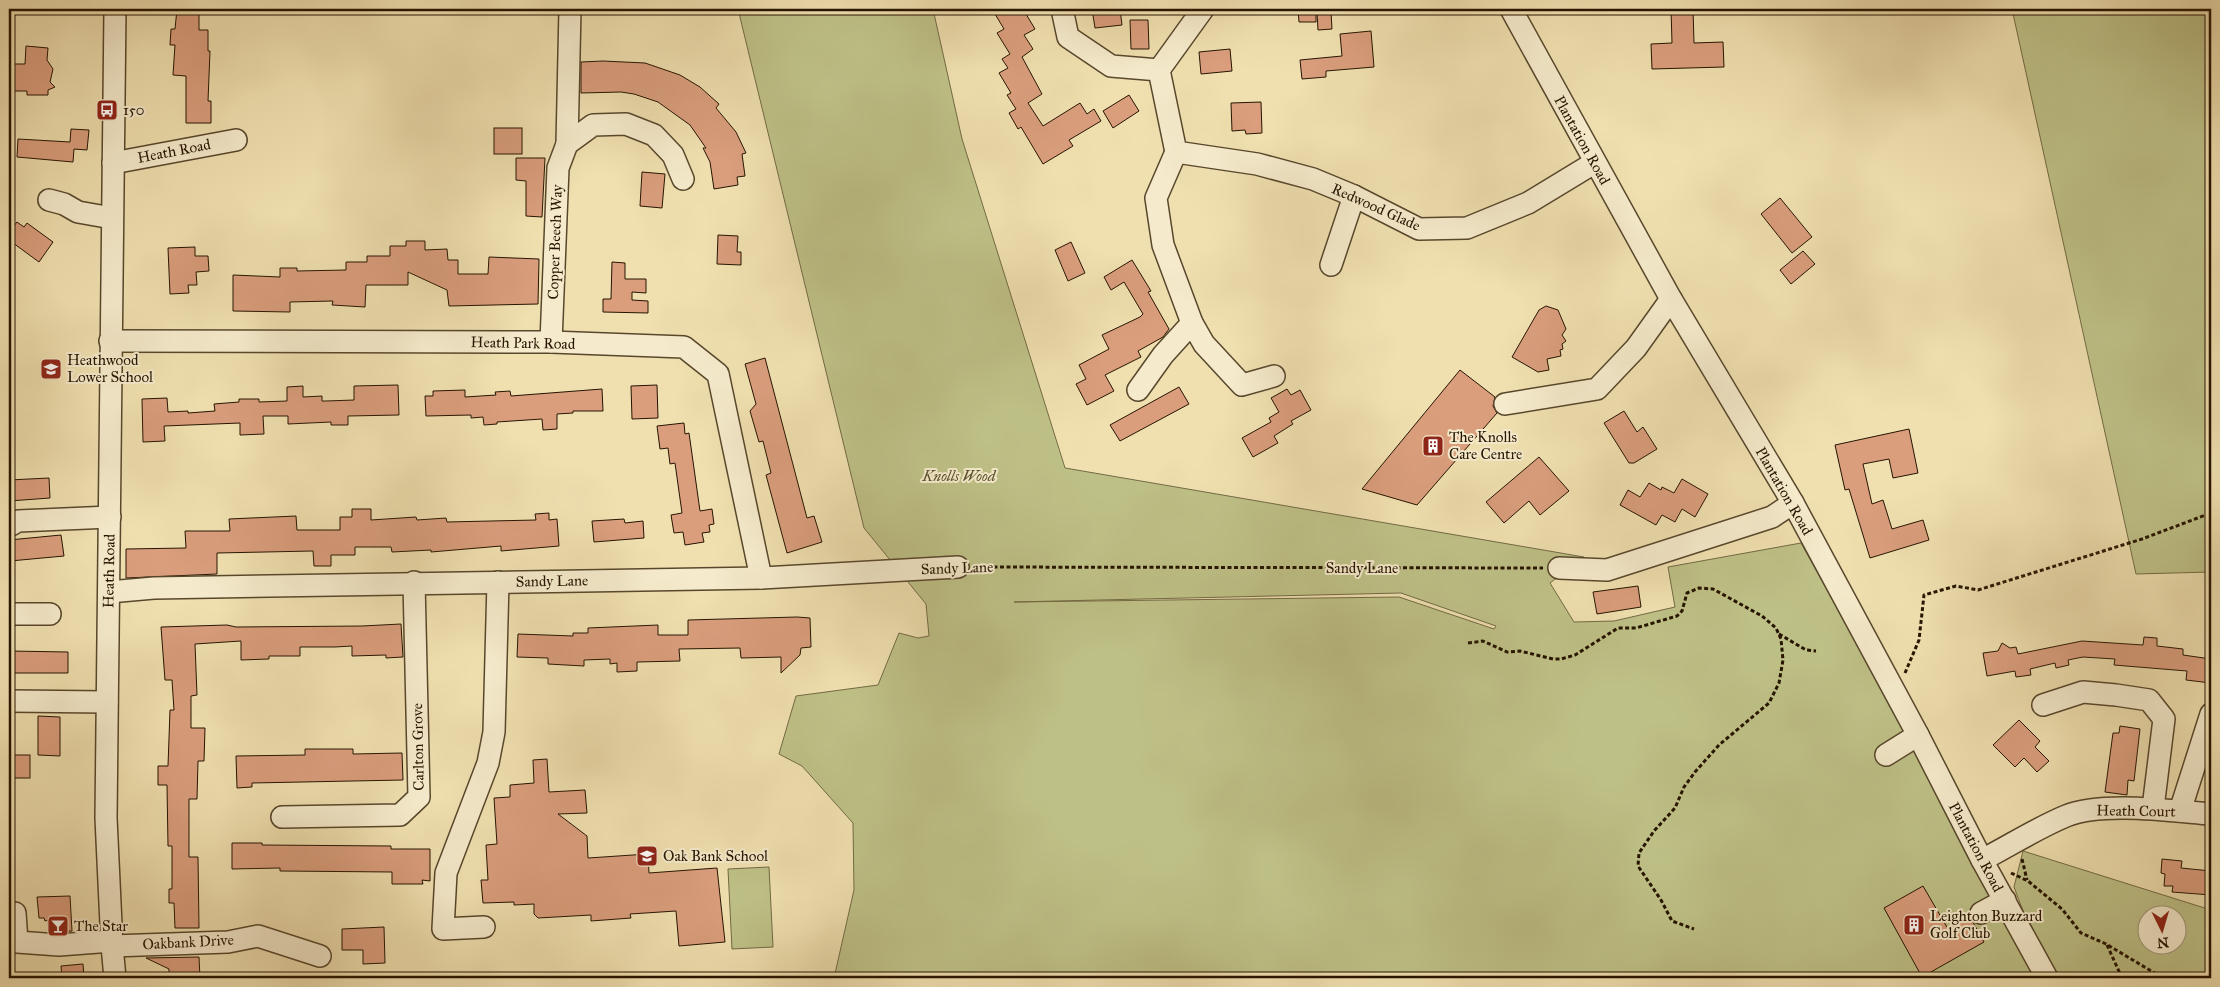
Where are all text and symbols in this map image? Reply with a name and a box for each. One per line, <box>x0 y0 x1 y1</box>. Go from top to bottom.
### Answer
street label: Plantation Road <box>1550 92 1614 188</box>
bus stop icon: 150 <box>95 98 119 122</box>
place label: 150 <box>123 101 145 119</box>
street label: Heath Road <box>136 135 213 167</box>
street label: Redwood Glade <box>1329 179 1423 235</box>
street label: Copper Beech Way <box>544 183 566 300</box>
street label: Heath Park Road <box>471 333 576 353</box>
place label: Heathwood Lower School <box>67 351 154 386</box>
school or university icon: Heathwood Lower School <box>39 357 63 381</box>
place label: The Knolls Care Centre <box>1449 428 1522 463</box>
building icon: The Knolls Care Centre <box>1421 434 1445 458</box>
street label: Plantation Road <box>1751 444 1817 539</box>
park label: Knolls Wood <box>922 467 997 485</box>
street label: Heath Road <box>99 533 119 608</box>
street label: Sandy Lane <box>920 558 994 578</box>
street label: Sandy Lane <box>1326 559 1398 577</box>
street label: Sandy Lane <box>516 571 588 591</box>
street label: Carlton Grove <box>408 703 428 791</box>
street label: Plantation Road <box>1945 799 2007 895</box>
street label: Heath Court <box>2096 801 2176 821</box>
school or university icon: Oak Bank School <box>635 844 659 868</box>
place label: Oak Bank School <box>663 847 769 865</box>
north arrow <box>2138 904 2188 954</box>
place label: Leighton Buzzard Golf Club <box>1930 907 2043 942</box>
building icon: Leighton Buzzard Golf Club <box>1902 913 1926 937</box>
bar icon: The Star <box>46 914 70 938</box>
place label: The Star <box>74 917 128 935</box>
street label: Oakbank Drive <box>142 931 234 953</box>
text: N <box>2156 933 2170 951</box>

